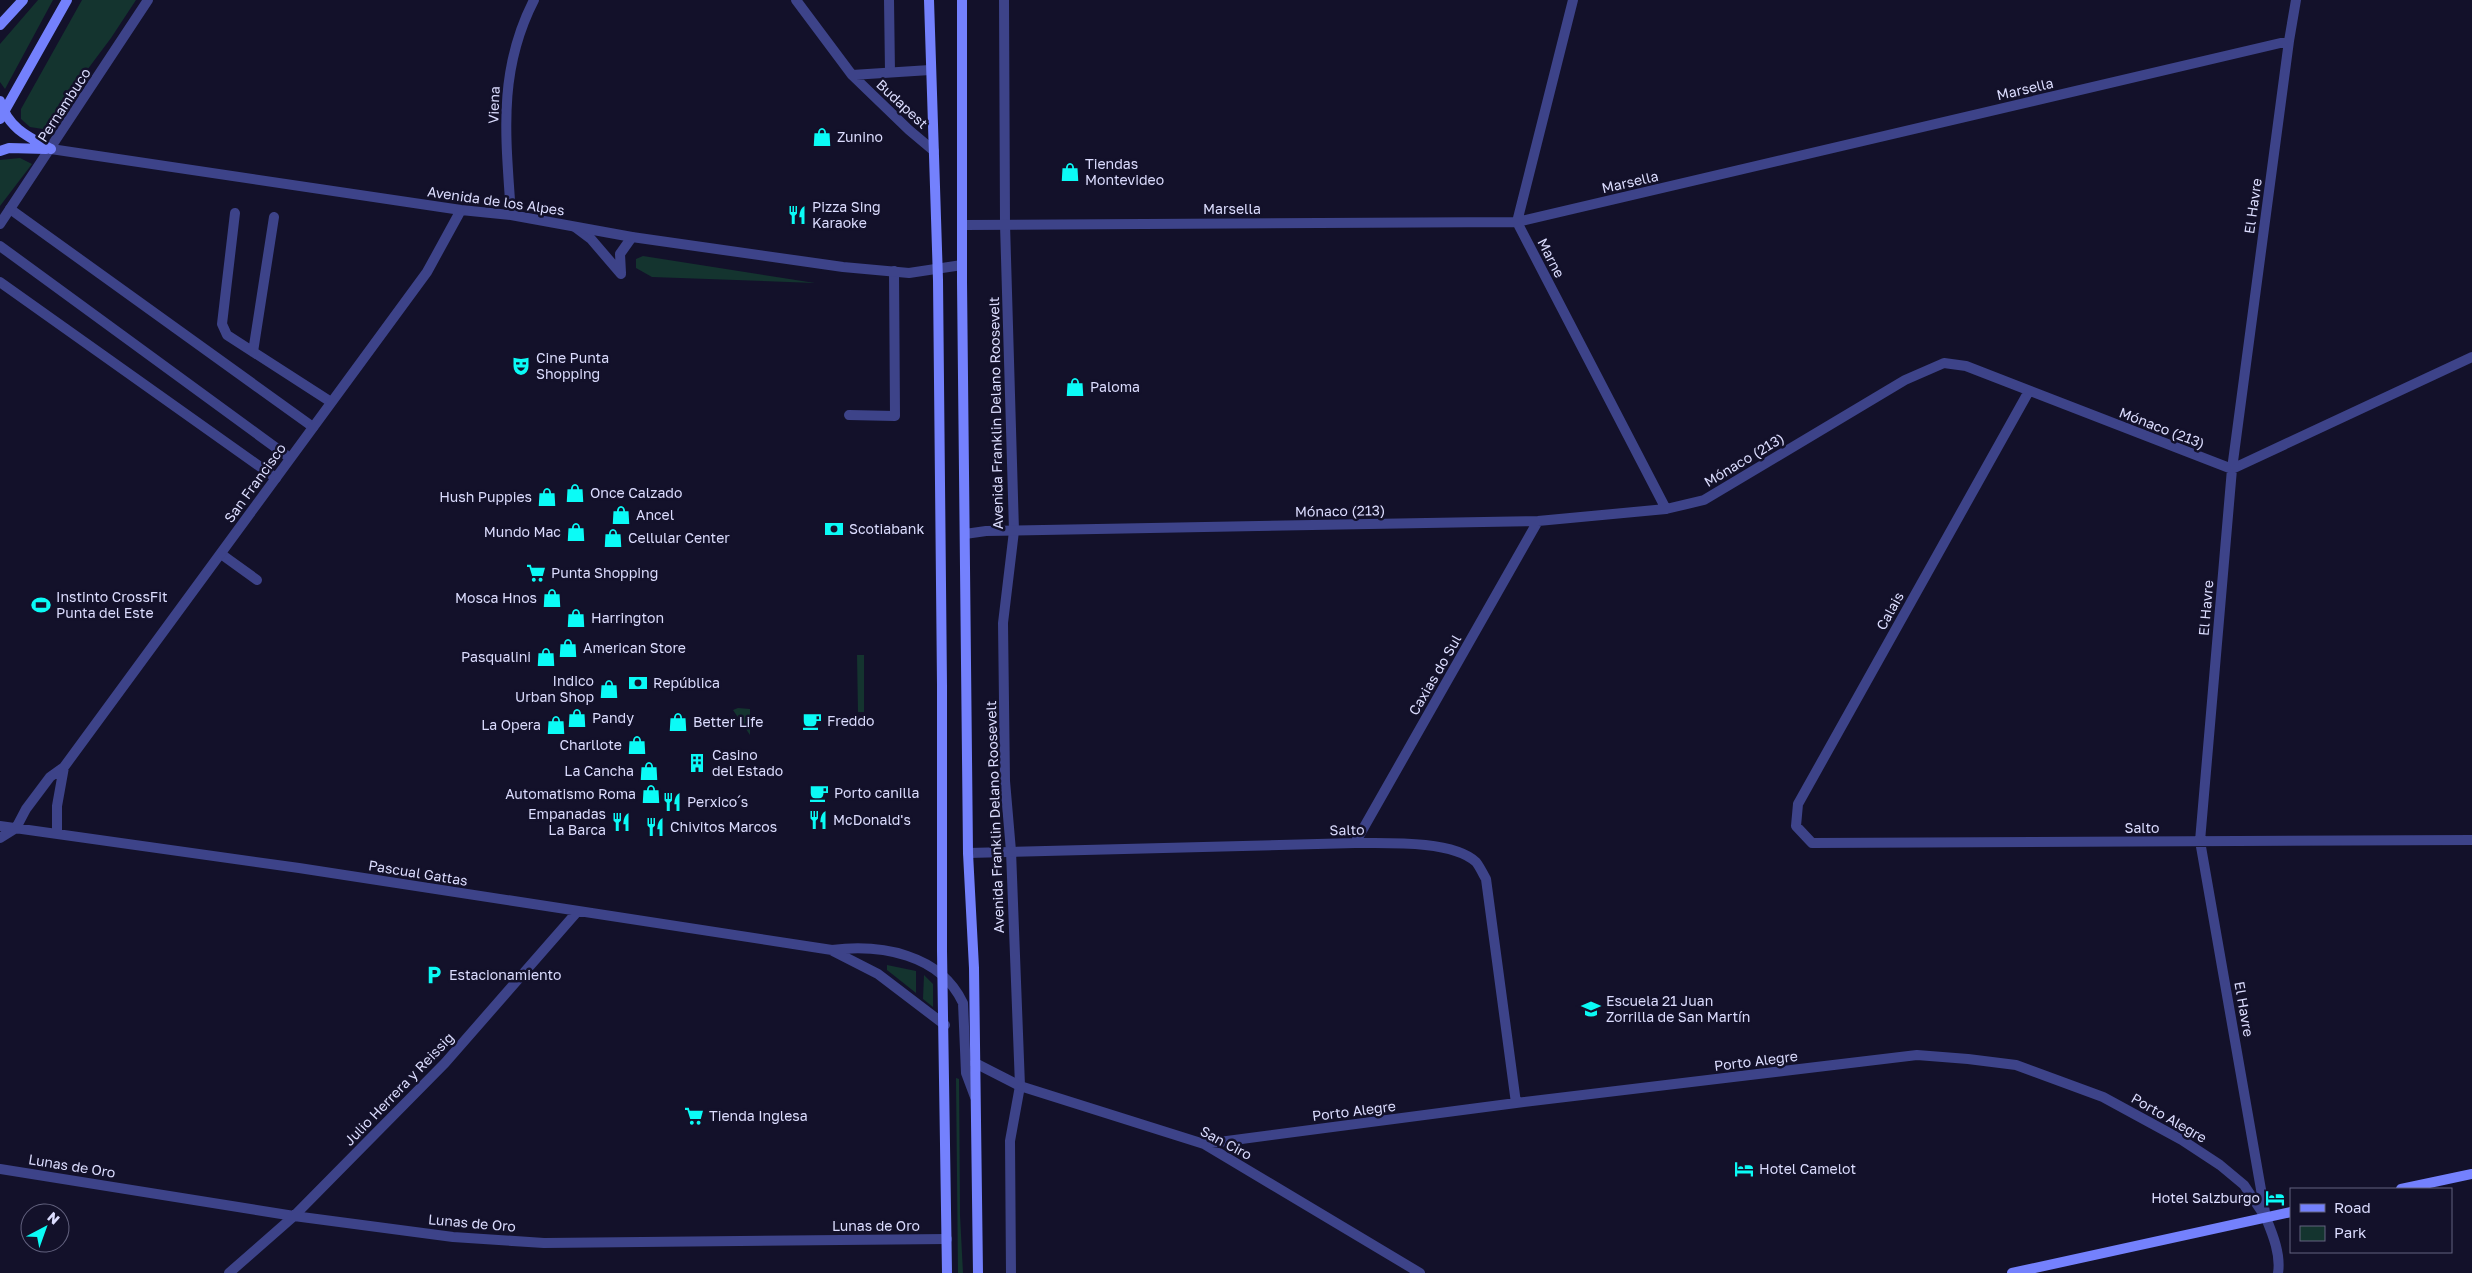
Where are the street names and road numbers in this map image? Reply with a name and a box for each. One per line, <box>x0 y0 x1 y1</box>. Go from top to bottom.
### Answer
street label: Pernambuco <box>33 65 94 145</box>
street label: Marsella <box>1995 74 2055 103</box>
street label: Budapest <box>873 76 932 132</box>
street label: Viena <box>484 86 503 124</box>
street label: Marsella <box>1600 167 1660 196</box>
street label: El Havre <box>2240 177 2265 235</box>
street label: Avenida de los Alpes <box>426 182 566 219</box>
street label: Marsella <box>1203 200 1261 217</box>
street label: Marne <box>1534 235 1569 280</box>
street label: Avenida Franklin Delano Roosevelt <box>985 296 1006 530</box>
street label: Mónaco (213) <box>2117 403 2207 452</box>
street label: Mónaco (213) <box>1701 429 1787 490</box>
street label: San Francisco <box>220 440 289 526</box>
street label: Mónaco (213) <box>1295 501 1385 520</box>
street label: El Havre <box>2195 579 2216 637</box>
street label: Calais <box>1872 589 1907 633</box>
street label: Caxias do Sul <box>1405 631 1464 718</box>
street label: Avenida Franklin Delano Roosevelt <box>982 700 1007 934</box>
street label: Salto <box>2124 819 2160 836</box>
street label: Salto <box>1329 821 1365 838</box>
street label: Pascual Gattas <box>367 856 469 889</box>
street label: El Havre <box>2231 980 2258 1038</box>
street label: Julio Herrera y Reissig <box>340 1029 457 1149</box>
street label: Porto Alegre <box>1713 1047 1799 1074</box>
street label: Porto Alegre <box>2129 1089 2210 1146</box>
street label: Porto Alegre <box>1311 1097 1397 1124</box>
street label: San Ciro <box>1198 1122 1255 1163</box>
street label: Lunas de Oro <box>27 1150 117 1181</box>
street label: Lunas de Oro <box>428 1210 517 1235</box>
street label: Lunas de Oro <box>832 1217 920 1234</box>

